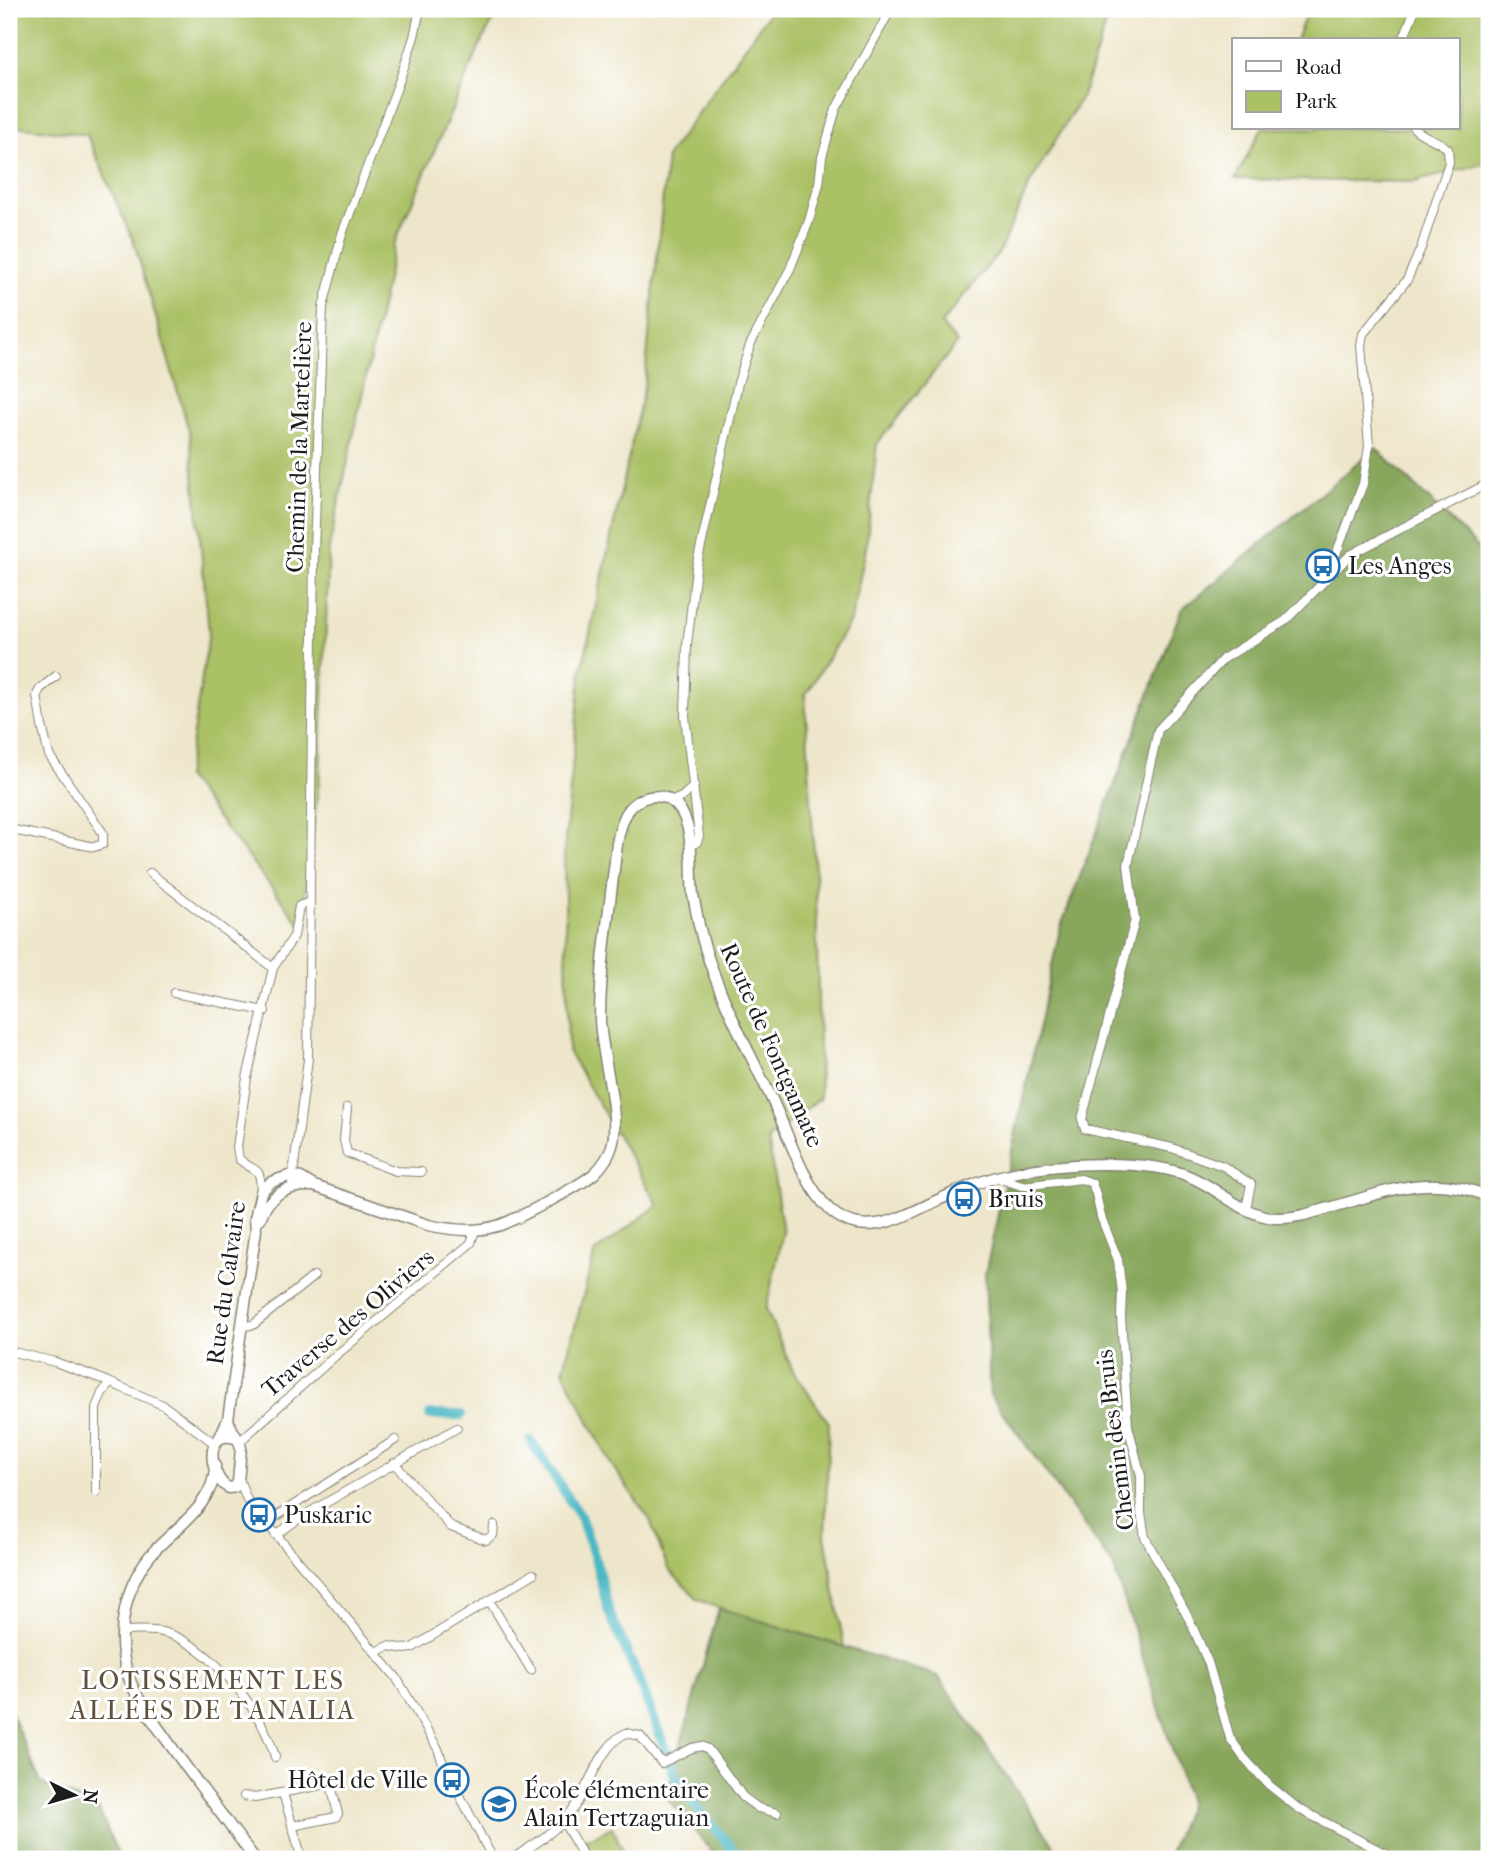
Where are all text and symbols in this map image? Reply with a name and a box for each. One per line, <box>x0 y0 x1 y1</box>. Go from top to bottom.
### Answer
legend <box>1232 38 1460 130</box>
text: Road <box>1295 55 1342 79</box>
text: Park <box>1295 89 1337 113</box>
street label: Chemin de la Martelière <box>281 321 317 573</box>
bus stop icon: Les Anges <box>1304 547 1342 585</box>
place label: Les Anges <box>1348 552 1452 580</box>
street label: Route de Fontgamate <box>714 938 830 1152</box>
bus stop icon: Bruis <box>945 1180 983 1218</box>
place label: Bruis <box>988 1185 1044 1213</box>
street label: Rue du Calvaire <box>201 1199 251 1367</box>
street label: Traverse des Oliviers <box>256 1243 440 1403</box>
street label: Chemin des Bruis <box>1090 1348 1140 1532</box>
bus stop icon: Puskaric <box>240 1496 278 1534</box>
place label: Puskaric <box>284 1501 372 1529</box>
district label: LOTISSEMENT LES ALLÉES DE TANALIA <box>69 1665 356 1726</box>
north arrow <box>38 1759 108 1829</box>
bus stop icon: Hôtel de Ville <box>433 1761 471 1799</box>
place label: Hôtel de Ville <box>287 1766 428 1794</box>
place label: École élémentaire Alain Tertzaguian <box>523 1775 709 1832</box>
school or university icon: École élémentaire Alain Tertzaguian <box>480 1785 518 1823</box>
text: N <box>78 1788 102 1805</box>

